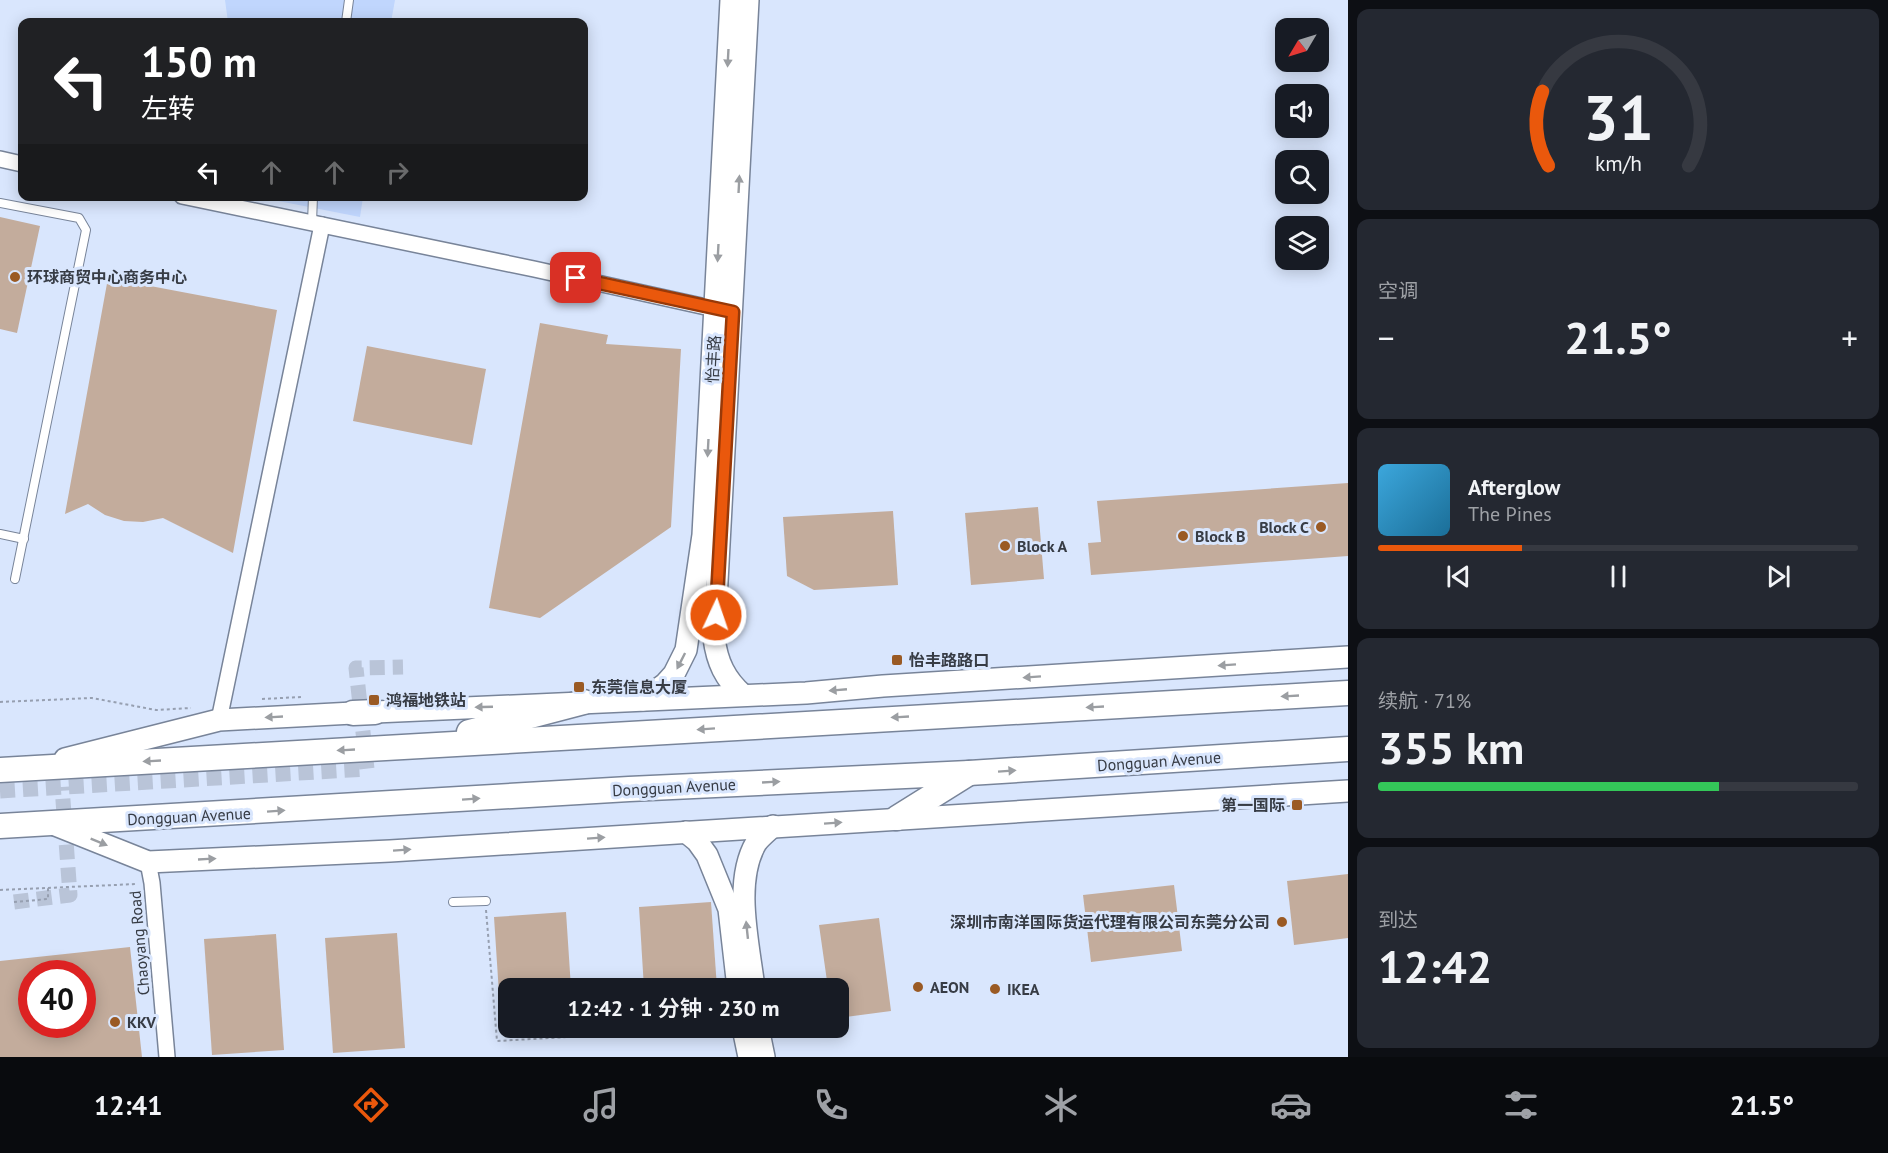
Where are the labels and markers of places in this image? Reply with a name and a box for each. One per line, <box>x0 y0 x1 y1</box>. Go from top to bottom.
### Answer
pin <box>550 252 601 303</box>
place label: 环球商贸中心商务中心 <box>27 267 187 287</box>
marker: 环球商贸中心商务中心 <box>8 270 22 284</box>
place label: Block C <box>1259 517 1309 537</box>
marker: Block C <box>1314 520 1328 534</box>
place label: Block B <box>1195 526 1246 546</box>
marker: Block B <box>1176 529 1190 543</box>
place label: Block A <box>1017 536 1067 556</box>
marker: Block A <box>998 539 1012 553</box>
place label: 怡丰路路口 <box>909 650 989 670</box>
marker: 怡丰路路口 <box>890 653 904 667</box>
place label: 东莞信息大厦 <box>591 677 687 697</box>
marker: 东莞信息大厦 <box>572 680 586 694</box>
place label: 鸿福地铁站 <box>386 690 466 710</box>
marker: 鸿福地铁站 <box>367 693 381 707</box>
place label: 第一国际 <box>1221 795 1285 815</box>
marker: 第一国际 <box>1290 798 1304 812</box>
place label: 深圳市南洋国际货运代理有限公司东莞分公司 <box>950 912 1270 932</box>
marker: 深圳市南洋国际货运代理有限公司东莞分公司 <box>1275 915 1289 929</box>
place label: AEON <box>930 977 969 997</box>
place label: IKEA <box>1007 979 1040 999</box>
marker: AEON <box>911 980 925 994</box>
marker: IKEA <box>988 982 1002 996</box>
place label: KKV <box>127 1012 156 1032</box>
marker: KKV <box>108 1015 122 1029</box>

